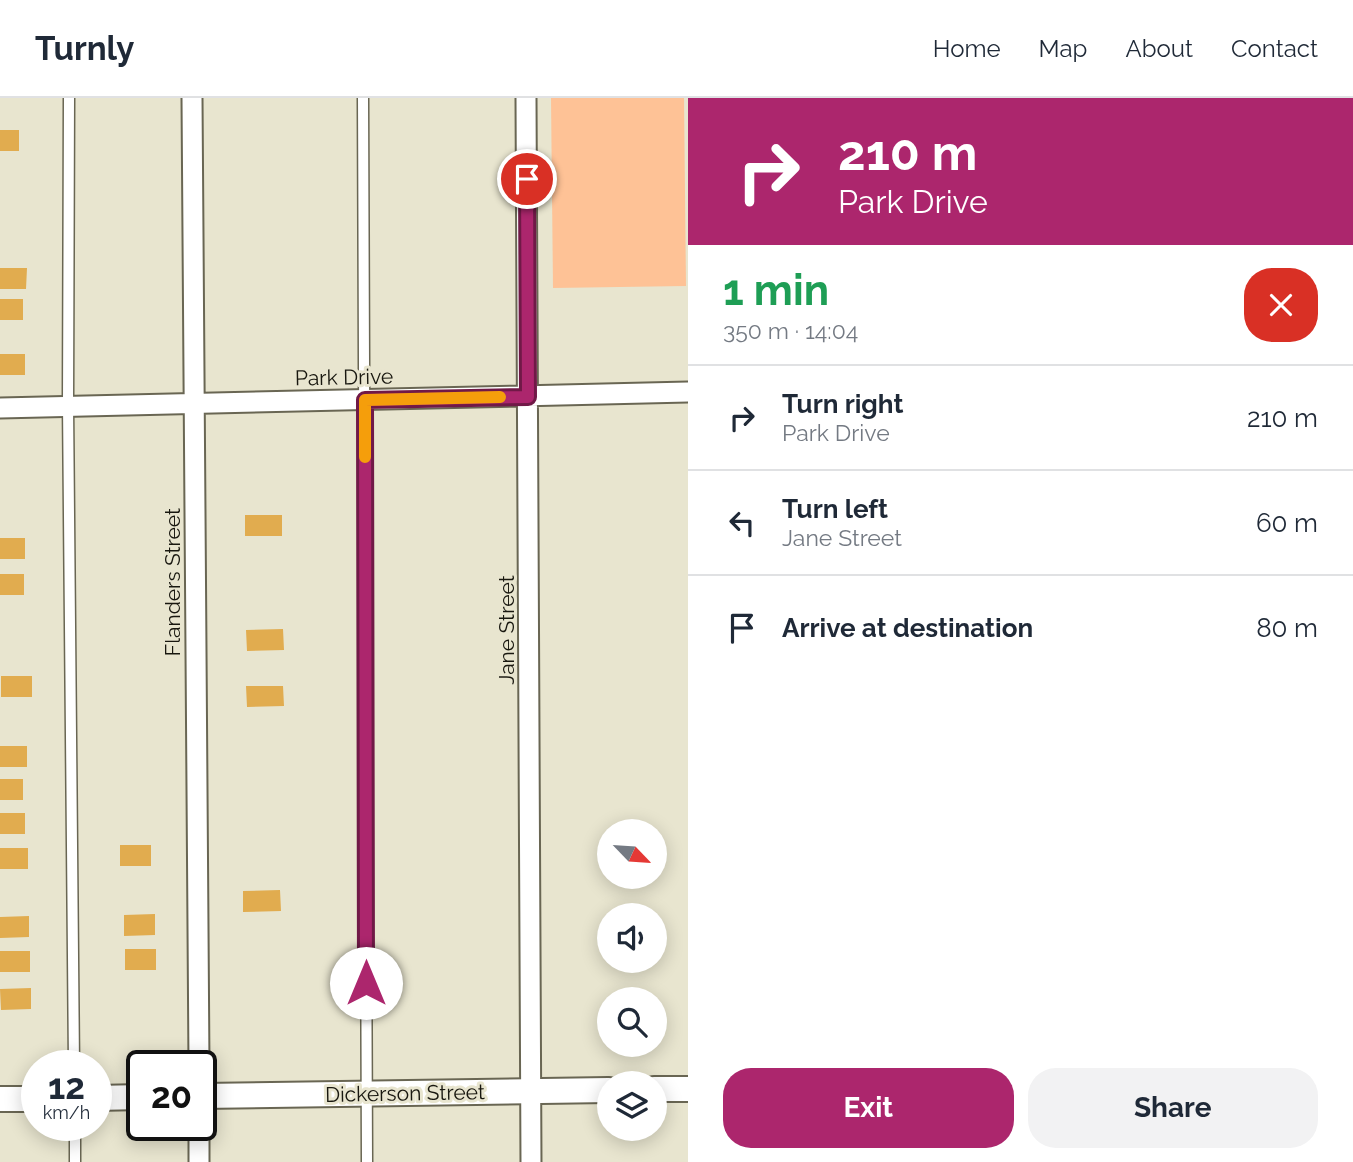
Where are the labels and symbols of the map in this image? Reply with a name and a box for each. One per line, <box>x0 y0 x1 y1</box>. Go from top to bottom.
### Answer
pin <box>497 149 557 209</box>
street label: Park Drive <box>295 364 393 390</box>
street label: Flanders Street <box>160 508 185 656</box>
street label: Jane Street <box>494 575 519 685</box>
north arrow <box>597 819 667 889</box>
position arrow <box>329 946 403 1020</box>
speed limit sign: 20 <box>126 1050 217 1141</box>
street label: Dickerson Street <box>325 1079 485 1107</box>

